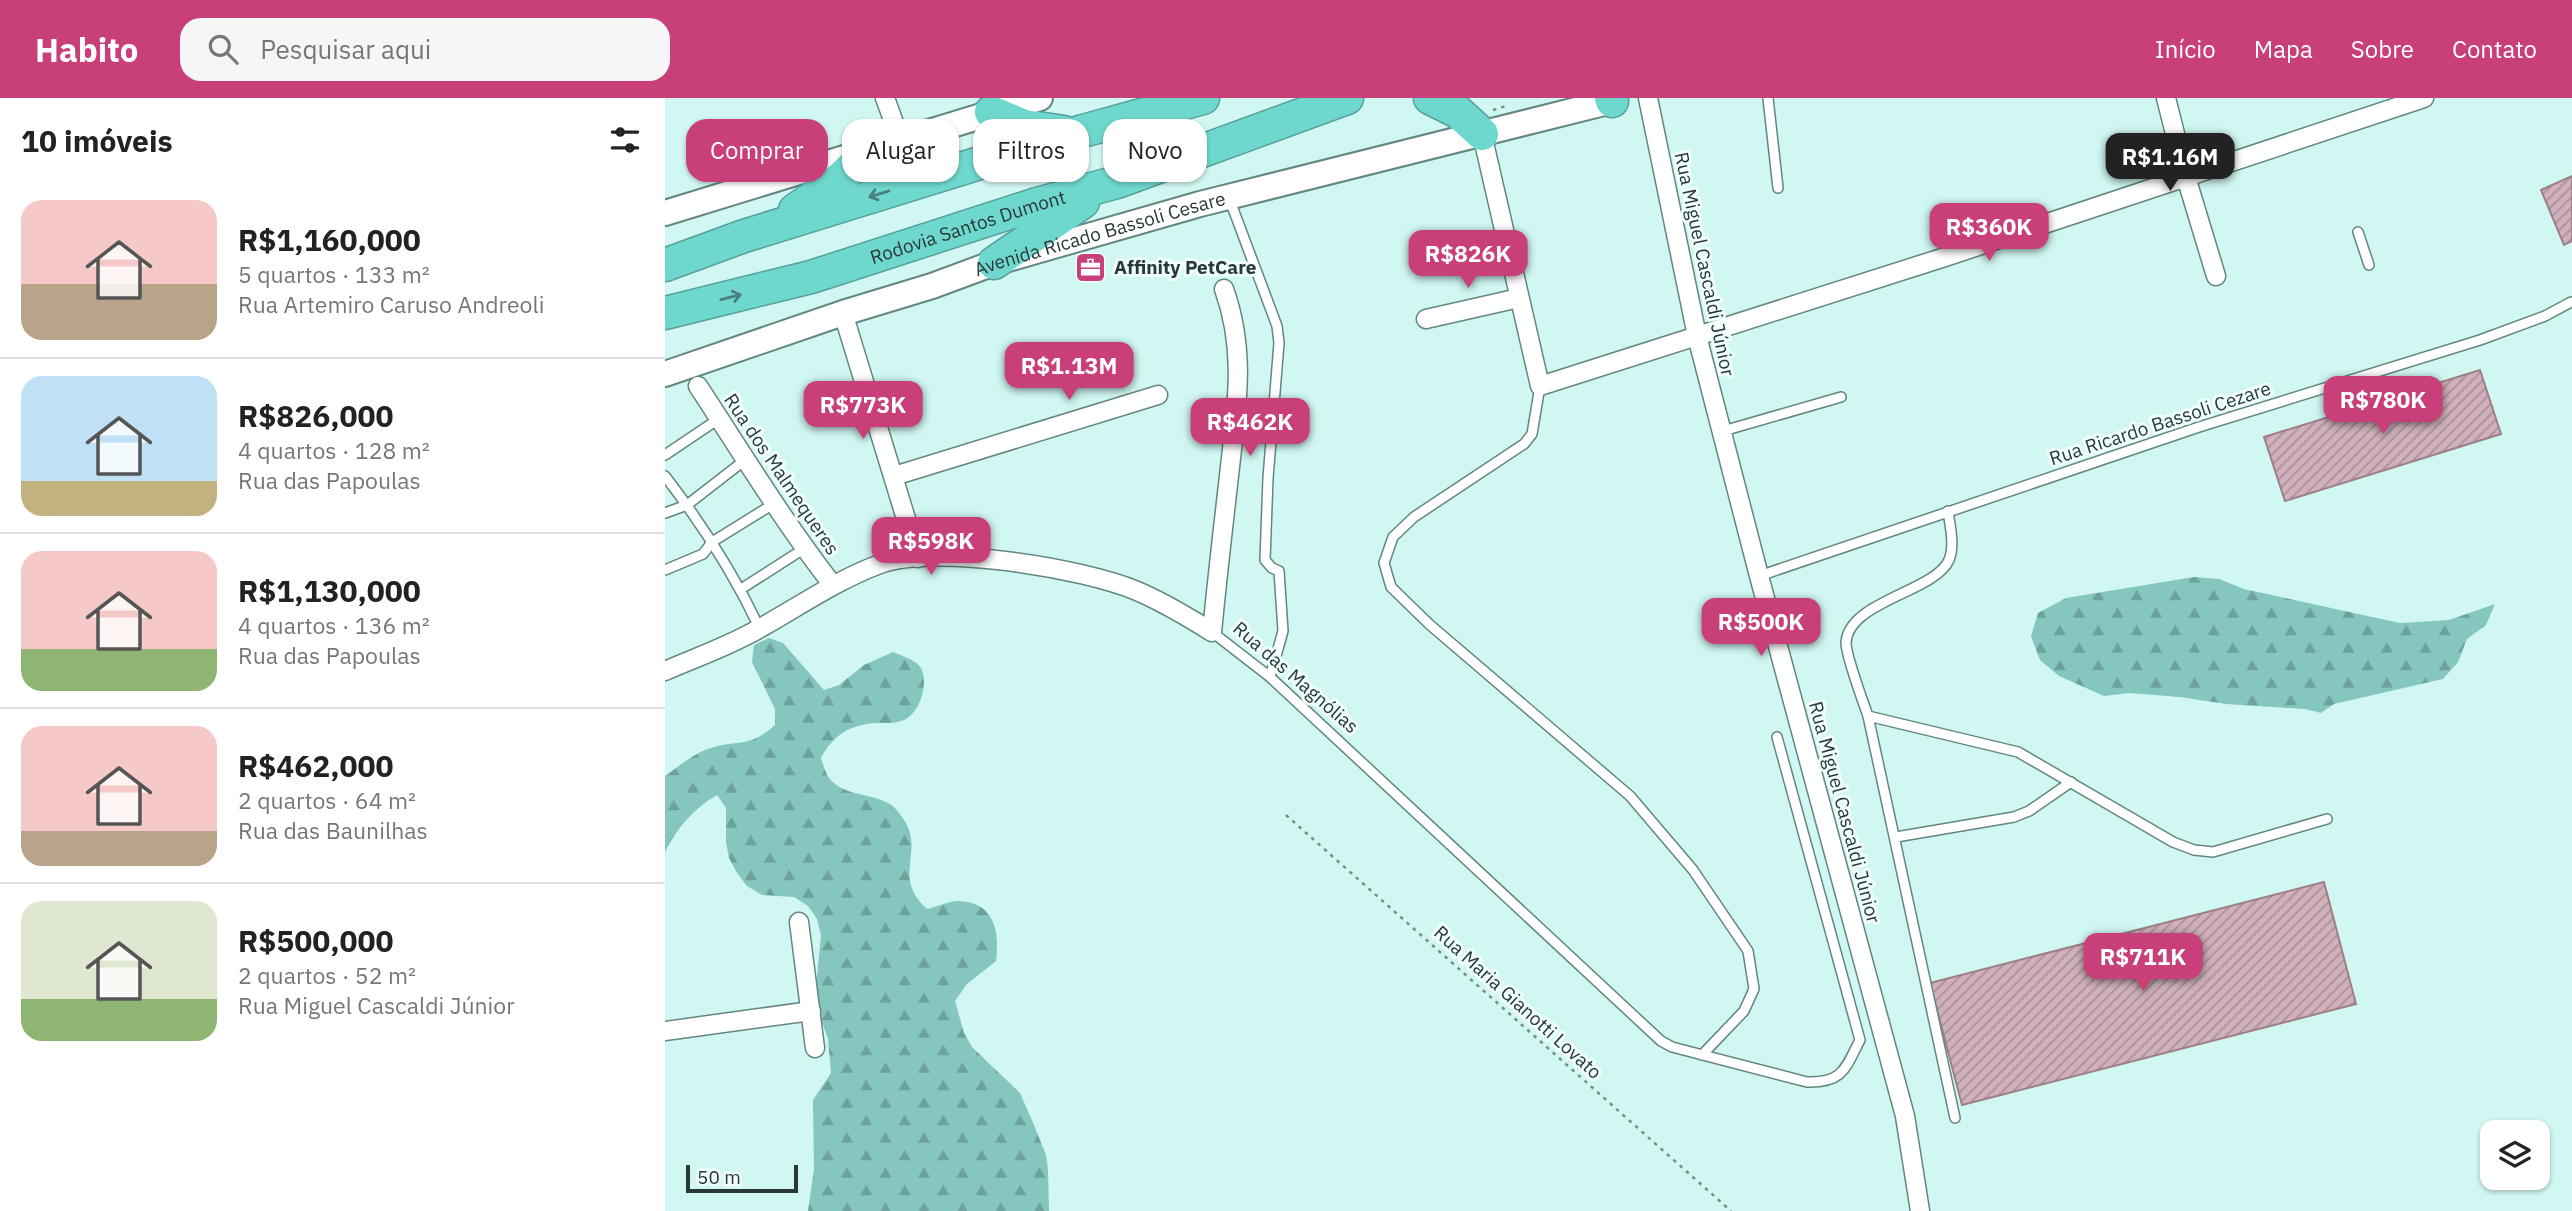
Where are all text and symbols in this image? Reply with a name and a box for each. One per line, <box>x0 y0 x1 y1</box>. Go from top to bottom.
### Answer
search box <box>180 18 670 81</box>
text: Habito <box>35 28 138 71</box>
icon: search <box>204 30 242 68</box>
text: Pesquisar aqui <box>260 32 431 66</box>
text: Início <box>2155 33 2216 65</box>
text: Mapa <box>2254 33 2313 65</box>
text: Sobre <box>2351 33 2414 65</box>
text: Contato <box>2452 33 2537 65</box>
chip: Comprar <box>686 119 828 182</box>
chip: Alugar <box>842 119 959 182</box>
chip: Filtros <box>973 119 1089 182</box>
chip: Novo <box>1103 119 1207 182</box>
text: 10 imóveis <box>21 121 173 160</box>
icon: filters <box>606 121 644 159</box>
pin: R$1.16M <box>2105 134 2235 193</box>
text: R$1.16M <box>2122 141 2218 171</box>
street label: Rua Miguel Cascaldi Júnior <box>1670 150 1741 378</box>
street label: Rodovia Santos Dumont <box>867 185 1068 269</box>
street label: Avenida Ricado Bassoli Cesare <box>971 186 1228 281</box>
one-way arrow <box>868 189 890 202</box>
pin: R$360K <box>1932 204 2046 263</box>
text: R$360K <box>1946 211 2032 241</box>
text: R$1,160,000 <box>238 220 421 259</box>
icon: home <box>77 228 161 312</box>
pin: R$826K <box>1411 230 1525 290</box>
text: R$826K <box>1425 238 1511 268</box>
office icon: Affinity PetCare <box>1074 250 1108 284</box>
place label: Affinity PetCare <box>1114 255 1256 279</box>
text: 5 quartos · 133 m² <box>238 259 430 289</box>
text: Rua Artemiro Caruso Andreoli <box>238 289 544 319</box>
one-way arrow <box>719 290 742 303</box>
pin: R$1.13M <box>1004 342 1134 402</box>
text: R$1.13M <box>1021 350 1117 380</box>
street label: Rua Ricardo Bassoli Cezare <box>2046 376 2274 470</box>
pin: R$780K <box>2326 376 2440 436</box>
pin: R$773K <box>806 382 920 441</box>
text: R$780K <box>2340 384 2426 414</box>
street label: Rua dos Malmequeres <box>719 389 845 559</box>
text: R$773K <box>820 389 906 419</box>
text: R$826,000 <box>238 396 394 435</box>
pin: R$462K <box>1193 398 1307 458</box>
icon: home <box>77 404 161 488</box>
text: R$462K <box>1207 406 1293 436</box>
text: 4 quartos · 128 m² <box>238 435 430 465</box>
text: Rua das Papoulas <box>238 465 421 495</box>
pin: R$598K <box>874 518 988 577</box>
text: R$598K <box>888 525 974 555</box>
text: R$1,130,000 <box>238 571 421 610</box>
icon: home <box>77 579 161 663</box>
pin: R$500K <box>1704 598 1818 658</box>
text: R$500K <box>1718 606 1804 636</box>
text: 4 quartos · 136 m² <box>238 610 430 640</box>
street label: Rua das Magnólias <box>1228 616 1364 738</box>
text: Rua das Papoulas <box>238 640 421 670</box>
street label: Rua Miguel Cascaldi Júnior <box>1804 699 1886 926</box>
text: R$462,000 <box>238 746 394 785</box>
icon: home <box>77 754 161 838</box>
text: 2 quartos · 64 m² <box>238 785 416 815</box>
text: Rua das Baunilhas <box>238 815 428 845</box>
street label: Rua Maria Gianotti Lovato <box>1429 920 1607 1084</box>
text: R$500,000 <box>238 921 394 960</box>
icon: home <box>77 929 161 1013</box>
pin: R$711K <box>2086 934 2200 993</box>
text: R$711K <box>2100 941 2186 971</box>
text: 2 quartos · 52 m² <box>238 960 416 990</box>
text: Rua Miguel Cascaldi Júnior <box>238 990 515 1020</box>
map controls <box>2480 1120 2550 1190</box>
button: layers <box>2480 1120 2550 1190</box>
scale bar <box>686 1162 798 1194</box>
text: 50 m <box>697 1165 741 1189</box>

